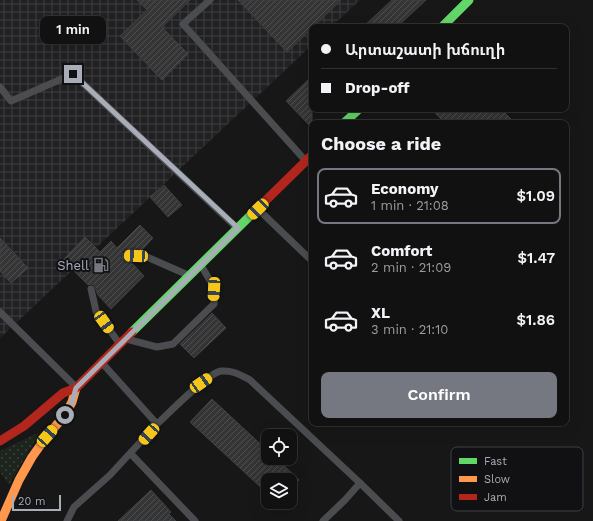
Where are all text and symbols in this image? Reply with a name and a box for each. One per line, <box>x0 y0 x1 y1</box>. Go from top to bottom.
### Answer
callout: 1 min <box>40 16 106 44</box>
text: 1 min <box>56 22 90 37</box>
text: Արտաշատի խճուղի <box>345 41 505 59</box>
route end <box>64 65 82 83</box>
text: Drop-off <box>345 79 410 97</box>
text: Choose a ride <box>321 133 441 154</box>
icon: car <box>323 178 359 214</box>
text: Economy <box>371 180 438 198</box>
text: $1.09 <box>516 187 555 205</box>
car <box>245 196 271 222</box>
text: 1 min · 21:08 <box>371 198 449 213</box>
icon: car <box>323 240 359 276</box>
text: Comfort <box>371 242 432 260</box>
car <box>124 249 148 263</box>
text: $1.47 <box>518 249 555 267</box>
fuel station icon: Shell <box>92 256 110 274</box>
place label: Shell <box>57 258 89 273</box>
text: 2 min · 21:09 <box>371 260 451 275</box>
car <box>207 277 221 301</box>
icon: car <box>323 302 359 338</box>
text: XL <box>371 304 390 322</box>
car <box>92 309 116 335</box>
text: $1.86 <box>516 311 555 329</box>
text: 3 min · 21:10 <box>371 322 448 337</box>
car <box>188 371 214 395</box>
button: Confirm <box>321 372 557 418</box>
route start <box>56 406 74 424</box>
car <box>137 421 161 447</box>
car <box>35 423 59 449</box>
map controls <box>261 429 297 509</box>
button: locate <box>261 429 297 465</box>
legend <box>451 447 583 511</box>
text: Fast <box>484 455 507 468</box>
button: layers <box>261 473 297 509</box>
text: Slow <box>484 473 510 486</box>
text: Jam <box>484 491 507 504</box>
scale bar <box>12 493 61 512</box>
text: 20 m <box>18 495 46 508</box>

